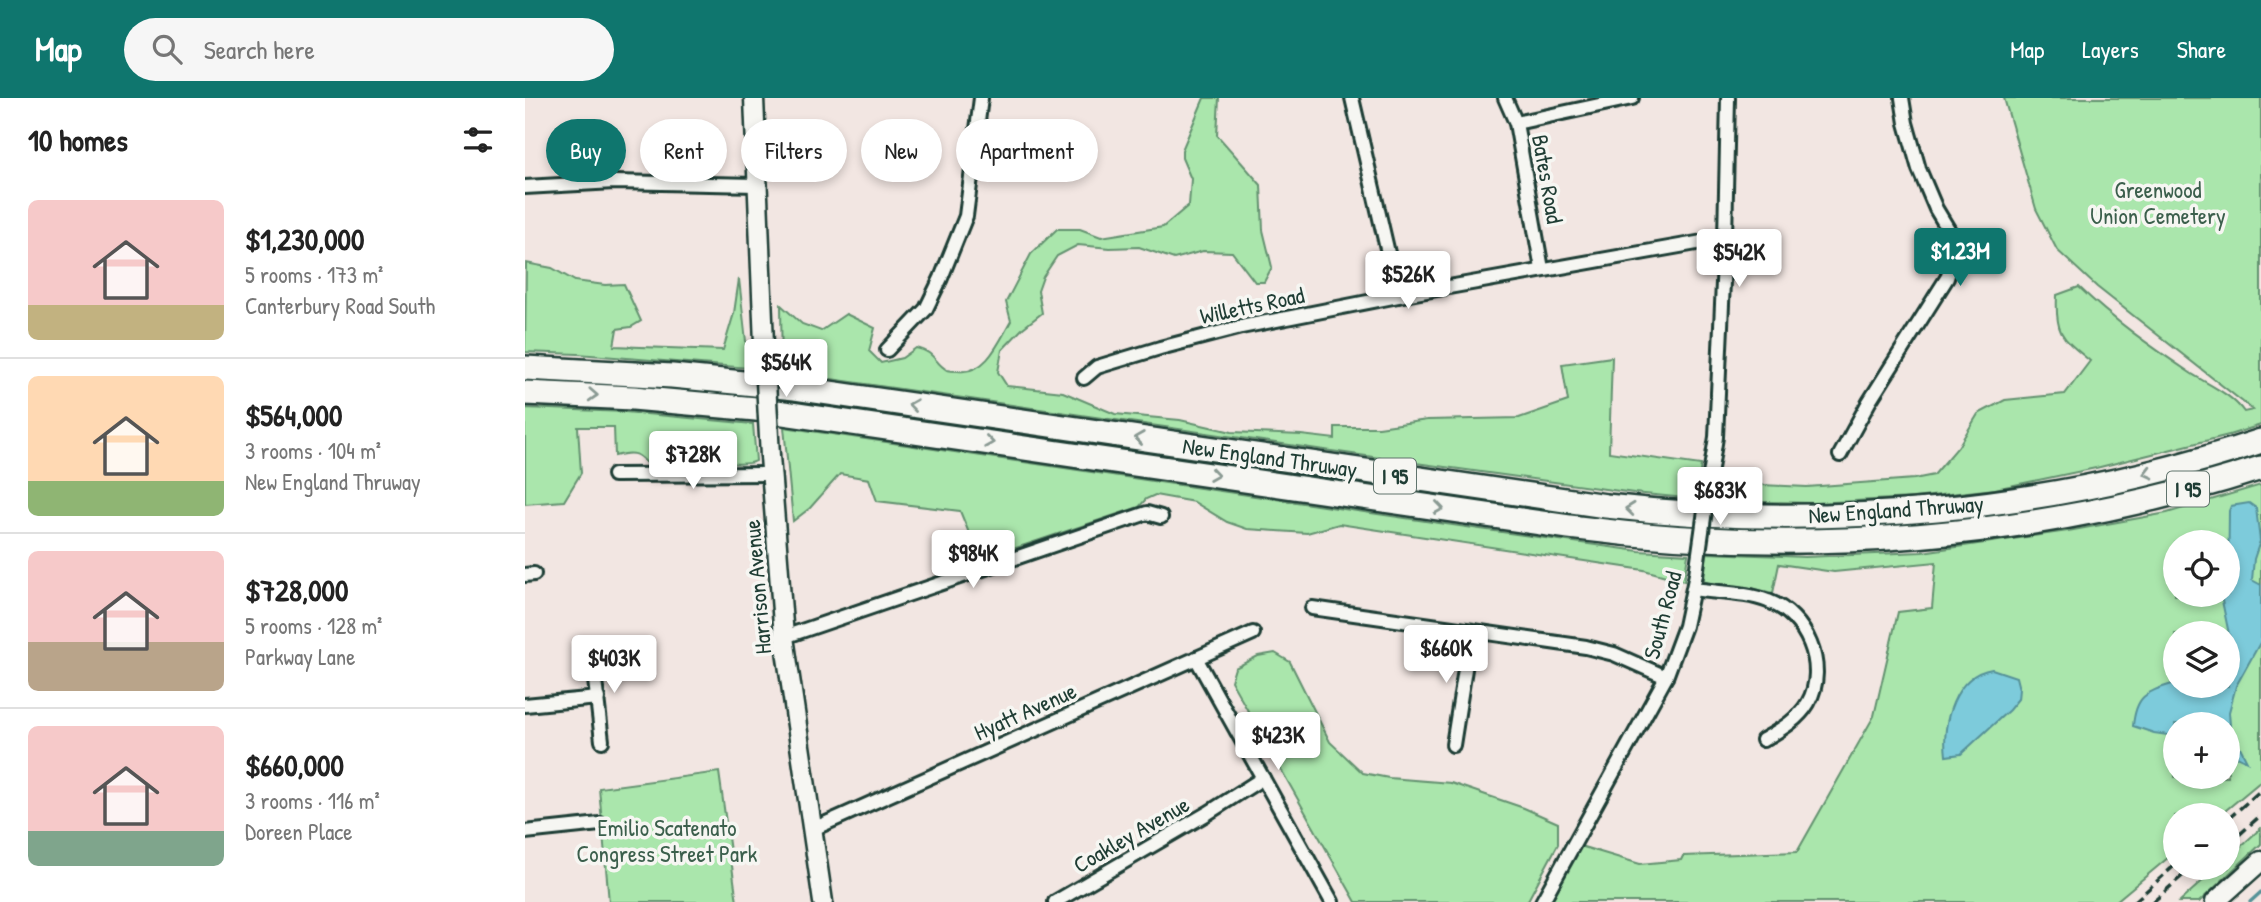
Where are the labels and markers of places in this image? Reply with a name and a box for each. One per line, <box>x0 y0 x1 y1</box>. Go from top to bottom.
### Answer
pin: $1.23M <box>1903 228 2017 288</box>
pin: $542K <box>1690 230 1788 289</box>
pin: $526K <box>1359 252 1457 311</box>
pin: $564K <box>737 340 835 399</box>
pin: $728K <box>644 432 742 491</box>
pin: $683K <box>1671 468 1769 527</box>
pin: $984K <box>924 531 1022 590</box>
pin: $660K <box>1397 626 1495 685</box>
pin: $403K <box>565 636 663 695</box>
pin: $423K <box>1229 712 1327 772</box>

